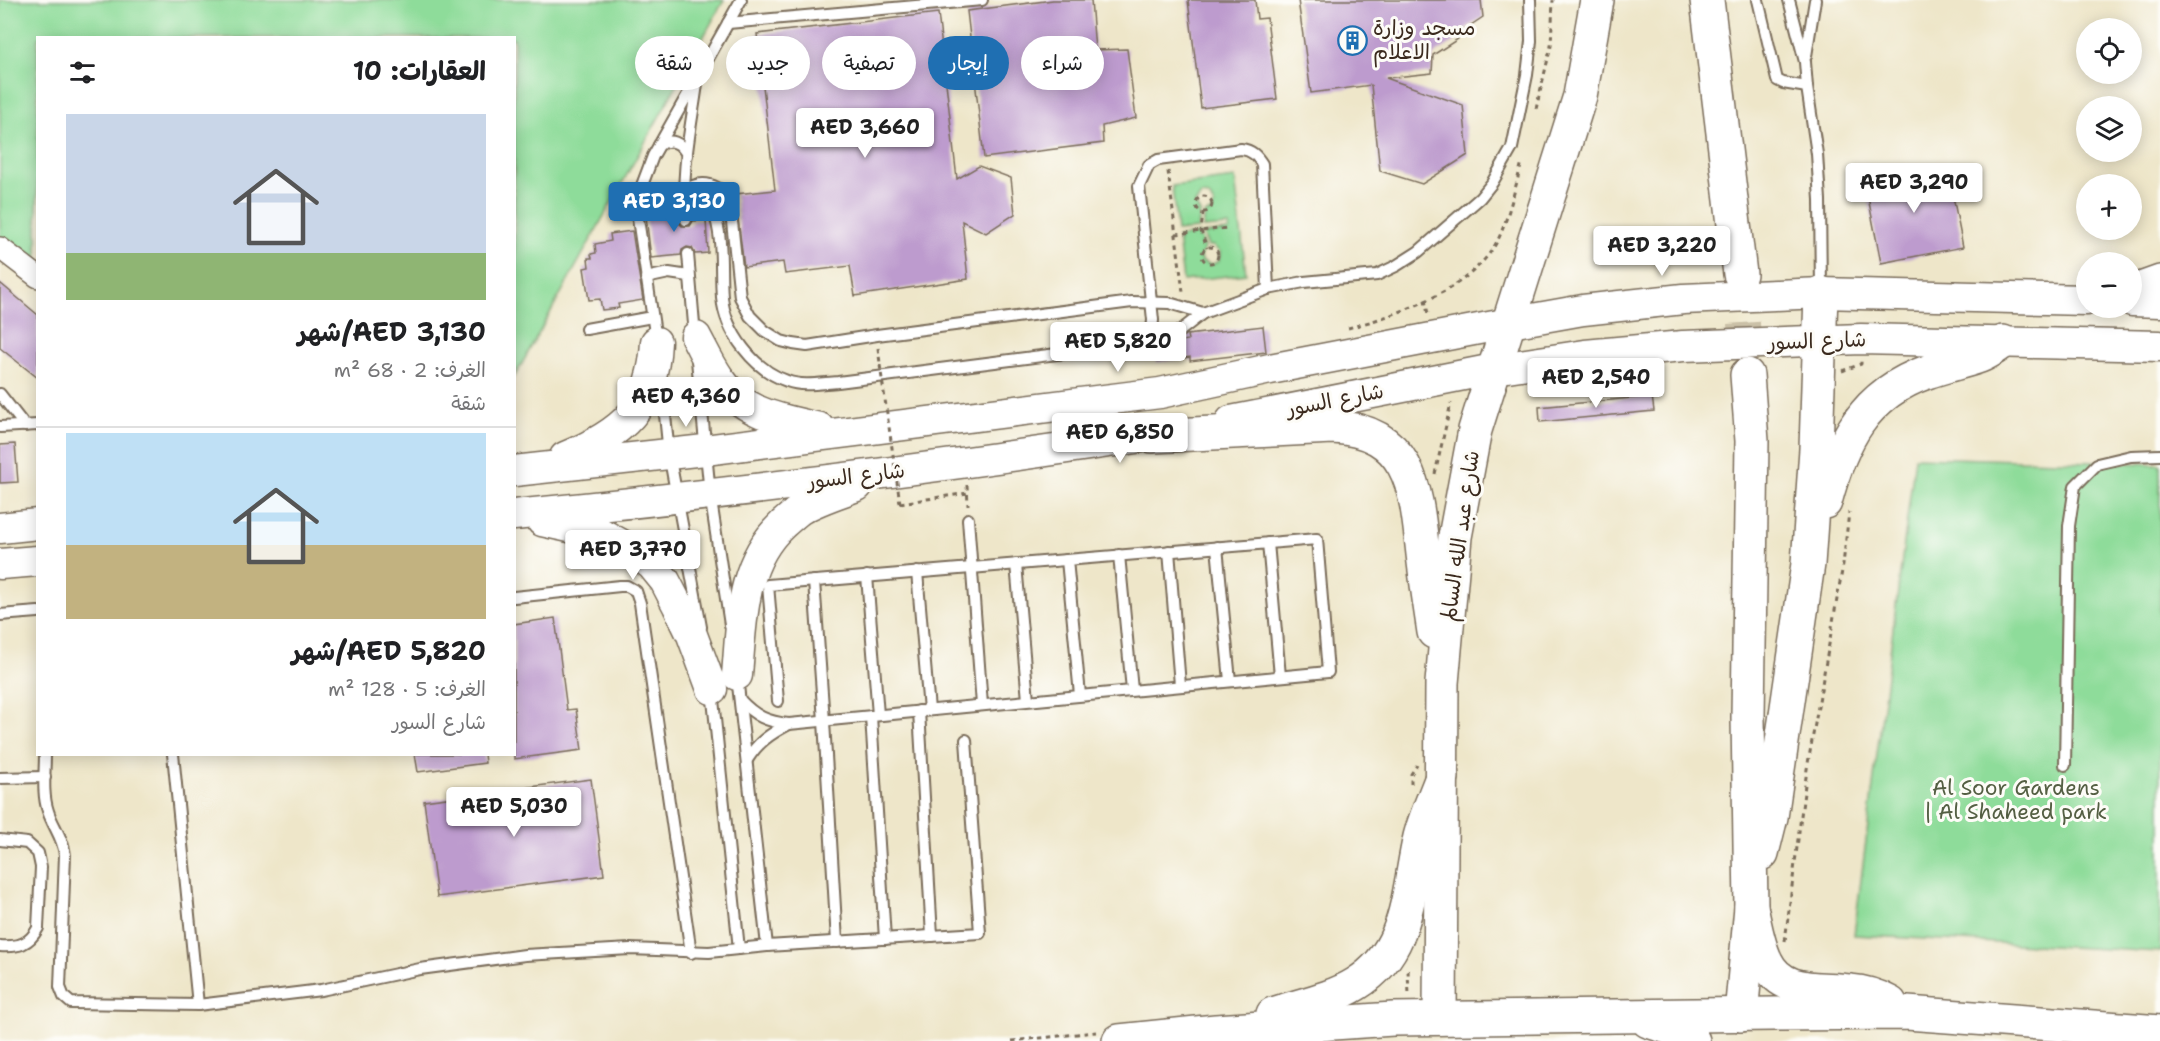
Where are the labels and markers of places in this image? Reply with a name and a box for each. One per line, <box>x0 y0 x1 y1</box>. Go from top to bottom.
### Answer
place label: مسجد وزارة الاعلام <box>1373 14 1476 68</box>
building icon: مسجد وزارة الاعلام <box>1336 24 1368 56</box>
pin: AED 3,660 <box>796 108 934 159</box>
pin: AED 3,290 <box>1845 163 1983 214</box>
pin: AED 3,130 <box>605 182 743 233</box>
pin: AED 3,220 <box>1593 226 1731 277</box>
pin: AED 5,820 <box>1049 322 1187 373</box>
pin: AED 2,540 <box>1527 358 1665 409</box>
pin: AED 4,360 <box>617 377 755 428</box>
pin: AED 6,850 <box>1051 413 1189 464</box>
pin: AED 3,770 <box>564 530 702 581</box>
pin: AED 5,030 <box>445 787 583 838</box>

